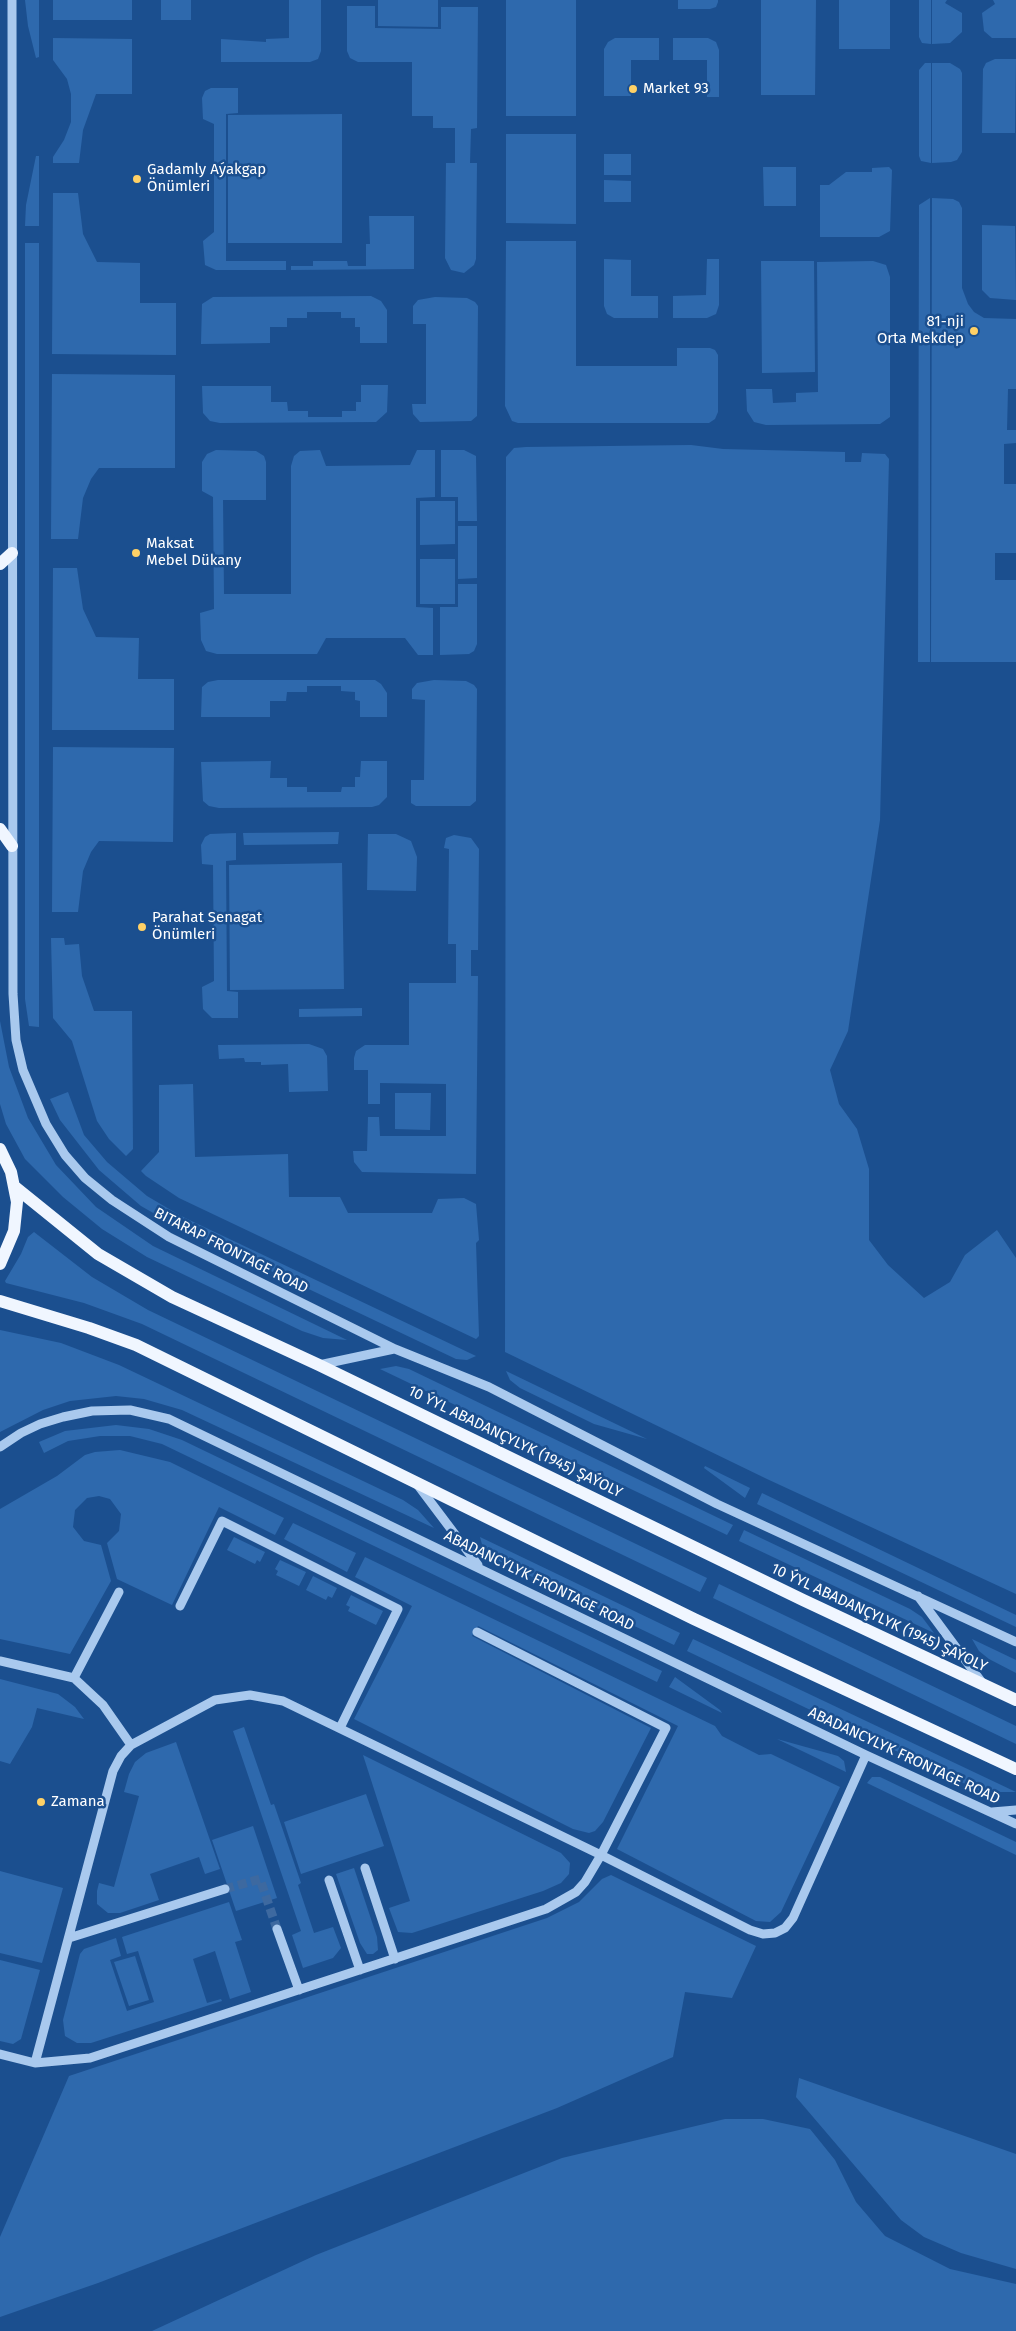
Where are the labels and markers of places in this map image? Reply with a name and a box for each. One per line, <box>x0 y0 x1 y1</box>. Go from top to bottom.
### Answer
place label: Market 93 <box>643 80 709 98</box>
marker: Market 93 <box>627 83 639 95</box>
place label: Gadamly Aýakgap Önümleri <box>147 161 266 196</box>
marker: Gadamly Aýakgap Önümleri <box>131 173 143 185</box>
place label: 81-nji Orta Mekdep <box>877 313 964 348</box>
marker: 81-nji Orta Mekdep <box>968 325 980 337</box>
place label: Maksat Mebel Dükany <box>146 535 241 570</box>
marker: Maksat Mebel Dükany <box>130 547 142 559</box>
place label: Parahat Senagat Önümleri <box>152 909 262 944</box>
marker: Parahat Senagat Önümleri <box>136 921 148 933</box>
place label: Zamana <box>51 1793 105 1811</box>
marker: Zamana <box>35 1796 47 1808</box>

